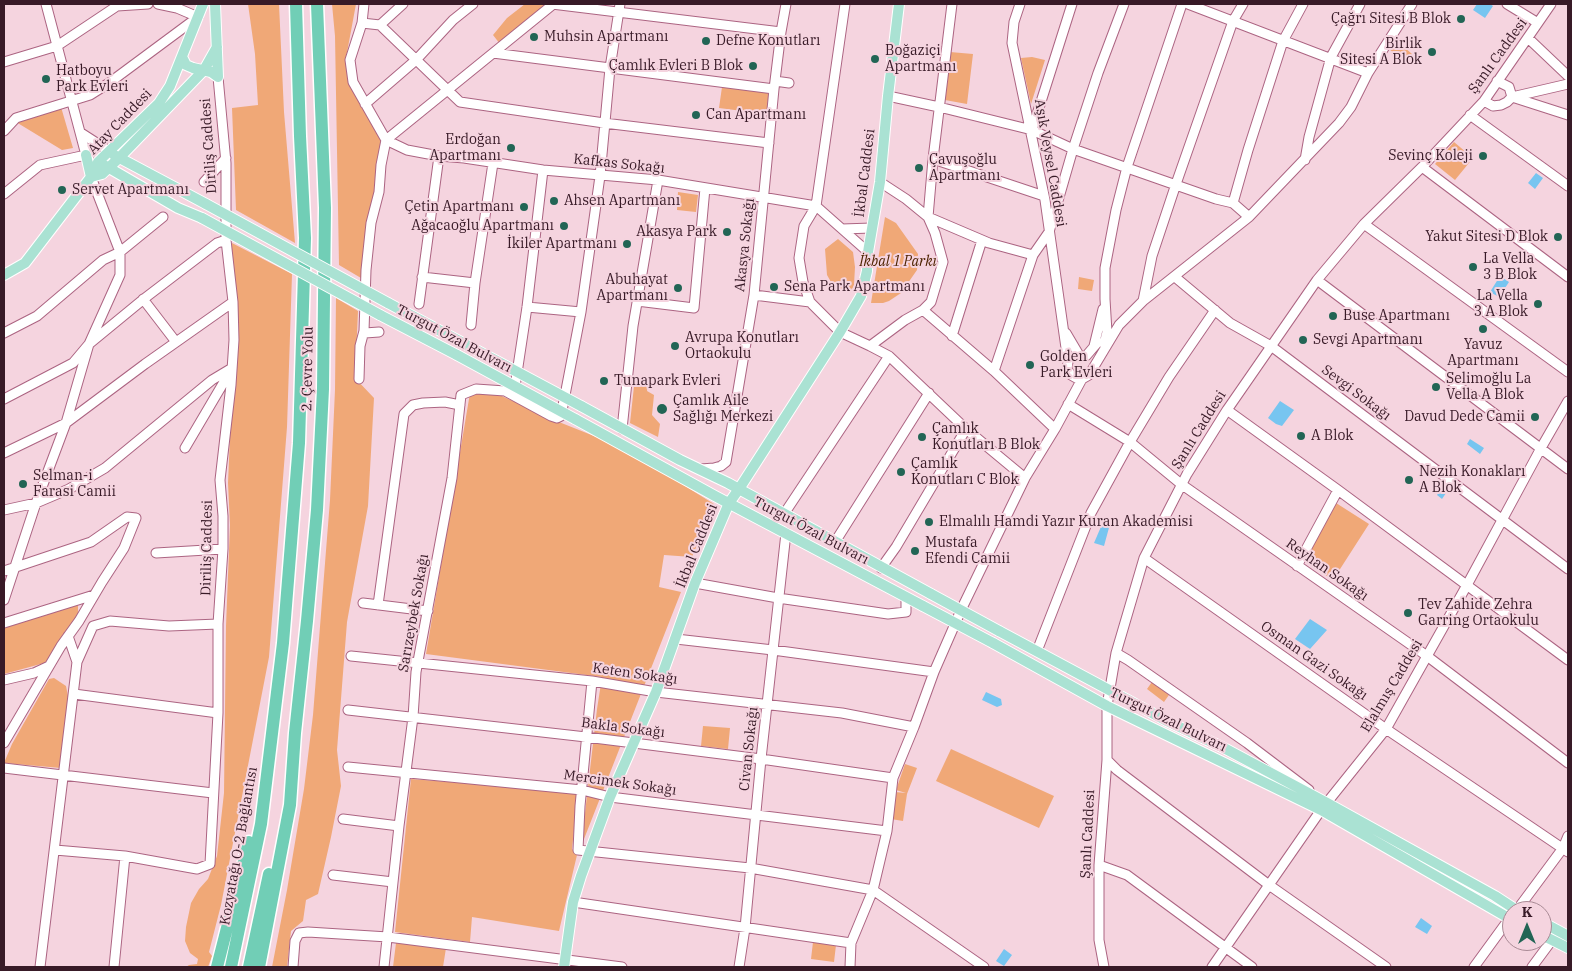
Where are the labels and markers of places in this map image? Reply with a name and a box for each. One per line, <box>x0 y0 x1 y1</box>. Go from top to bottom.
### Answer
place label: Çağrı Sitesi B Blok <box>1331 11 1451 27</box>
marker: Çağrı Sitesi B Blok <box>1455 13 1467 25</box>
place label: Muhsin Apartmanı <box>544 29 669 45</box>
marker: Muhsin Apartmanı <box>528 31 540 43</box>
place label: Defne Konutları <box>716 33 820 49</box>
marker: Defne Konutları <box>700 35 712 47</box>
place label: Birlik Sitesi A Blok <box>1340 36 1422 68</box>
place label: Boğaziçi Apartmanı <box>885 43 956 75</box>
marker: Birlik Sitesi A Blok <box>1426 46 1438 58</box>
marker: Boğaziçi Apartmanı <box>869 53 881 65</box>
place label: Çamlık Evleri B Blok <box>609 58 743 74</box>
marker: Çamlık Evleri B Blok <box>747 60 759 72</box>
place label: Hatboyu Park Evleri <box>56 63 129 95</box>
marker: Hatboyu Park Evleri <box>40 73 52 85</box>
place label: Can Apartmanı <box>706 107 806 123</box>
marker: Can Apartmanı <box>690 109 702 121</box>
place label: Erdoğan Apartmanı <box>430 132 501 164</box>
marker: Erdoğan Apartmanı <box>505 142 517 154</box>
place label: Sevinç Koleji <box>1388 148 1473 164</box>
marker: Sevinç Koleji <box>1477 150 1489 162</box>
place label: Çavuşoğlu Apartmanı <box>929 152 1000 184</box>
marker: Çavuşoğlu Apartmanı <box>913 162 925 174</box>
place label: Servet Apartmanı <box>72 182 189 198</box>
marker: Servet Apartmanı <box>56 184 68 196</box>
place label: Ahsen Apartmanı <box>564 193 680 209</box>
marker: Ahsen Apartmanı <box>548 195 560 207</box>
place label: Çetin Apartmanı <box>405 199 514 215</box>
marker: Çetin Apartmanı <box>518 201 530 213</box>
place label: Ağacaoğlu Apartmanı <box>411 218 554 234</box>
marker: Ağacaoğlu Apartmanı <box>558 220 570 232</box>
place label: Akasya Park <box>636 224 717 240</box>
marker: Akasya Park <box>721 226 733 238</box>
place label: Yakut Sitesi D Blok <box>1425 229 1548 245</box>
marker: Yakut Sitesi D Blok <box>1552 231 1564 243</box>
place label: İkiler Apartmanı <box>507 236 617 252</box>
marker: İkiler Apartmanı <box>621 238 633 250</box>
place label: La Vella 3 B Blok <box>1483 251 1537 284</box>
marker: La Vella 3 B Blok <box>1467 261 1479 273</box>
place label: Abuhayat Apartmanı <box>597 272 668 304</box>
place label: Sena Park Apartmanı <box>784 279 925 295</box>
marker: Sena Park Apartmanı <box>768 281 780 293</box>
marker: Abuhayat Apartmanı <box>672 282 684 294</box>
place label: La Vella 3 A Blok <box>1474 288 1528 321</box>
marker: La Vella 3 A Blok <box>1532 298 1544 310</box>
place label: Buse Apartmanı <box>1343 308 1450 324</box>
marker: Buse Apartmanı <box>1327 310 1339 322</box>
marker: Yavuz Apartmanı <box>1477 323 1489 335</box>
place label: Avrupa Konutları Ortaokulu <box>685 330 799 362</box>
place label: Sevgi Apartmanı <box>1313 332 1423 348</box>
marker: Sevgi Apartmanı <box>1297 334 1309 346</box>
place label: Yavuz Apartmanı <box>1447 337 1519 370</box>
marker: Avrupa Konutları Ortaokulu <box>669 340 681 352</box>
place label: Golden Park Evleri <box>1040 349 1113 382</box>
marker: Golden Park Evleri <box>1024 359 1036 371</box>
place label: Selimoğlu La Vella A Blok <box>1446 371 1531 404</box>
place label: Tunapark Evleri <box>614 373 721 389</box>
marker: Tunapark Evleri <box>598 375 610 387</box>
marker: Selimoğlu La Vella A Blok <box>1430 381 1442 393</box>
place label: Çamlık Aile Sağlığı Merkezi <box>673 393 773 426</box>
marker: Çamlık Aile Sağlığı Merkezi <box>655 402 669 416</box>
place label: Davud Dede Camii <box>1404 409 1525 425</box>
marker: Davud Dede Camii <box>1529 411 1541 423</box>
place label: Çamlık Konutları B Blok <box>932 421 1040 454</box>
place label: A Blok <box>1311 428 1354 444</box>
marker: A Blok <box>1295 430 1307 442</box>
marker: Çamlık Konutları B Blok <box>916 431 928 443</box>
place label: Çamlık Konutları C Blok <box>911 456 1019 488</box>
place label: Nezih Konakları A Blok <box>1419 464 1525 497</box>
marker: Çamlık Konutları C Blok <box>895 466 907 478</box>
place label: Selman-i Farasi Camii <box>33 468 116 501</box>
marker: Nezih Konakları A Blok <box>1403 474 1415 486</box>
marker: Selman-i Farasi Camii <box>17 478 29 490</box>
place label: Elmalılı Hamdi Yazır Kuran Akademisi <box>939 514 1193 530</box>
marker: Elmalılı Hamdi Yazır Kuran Akademisi <box>923 516 935 528</box>
place label: Mustafa Efendi Camii <box>925 535 1010 568</box>
marker: Mustafa Efendi Camii <box>909 545 921 557</box>
place label: Tev Zahide Zehra Garring Ortaokulu <box>1418 597 1539 630</box>
marker: Tev Zahide Zehra Garring Ortaokulu <box>1402 607 1414 619</box>

